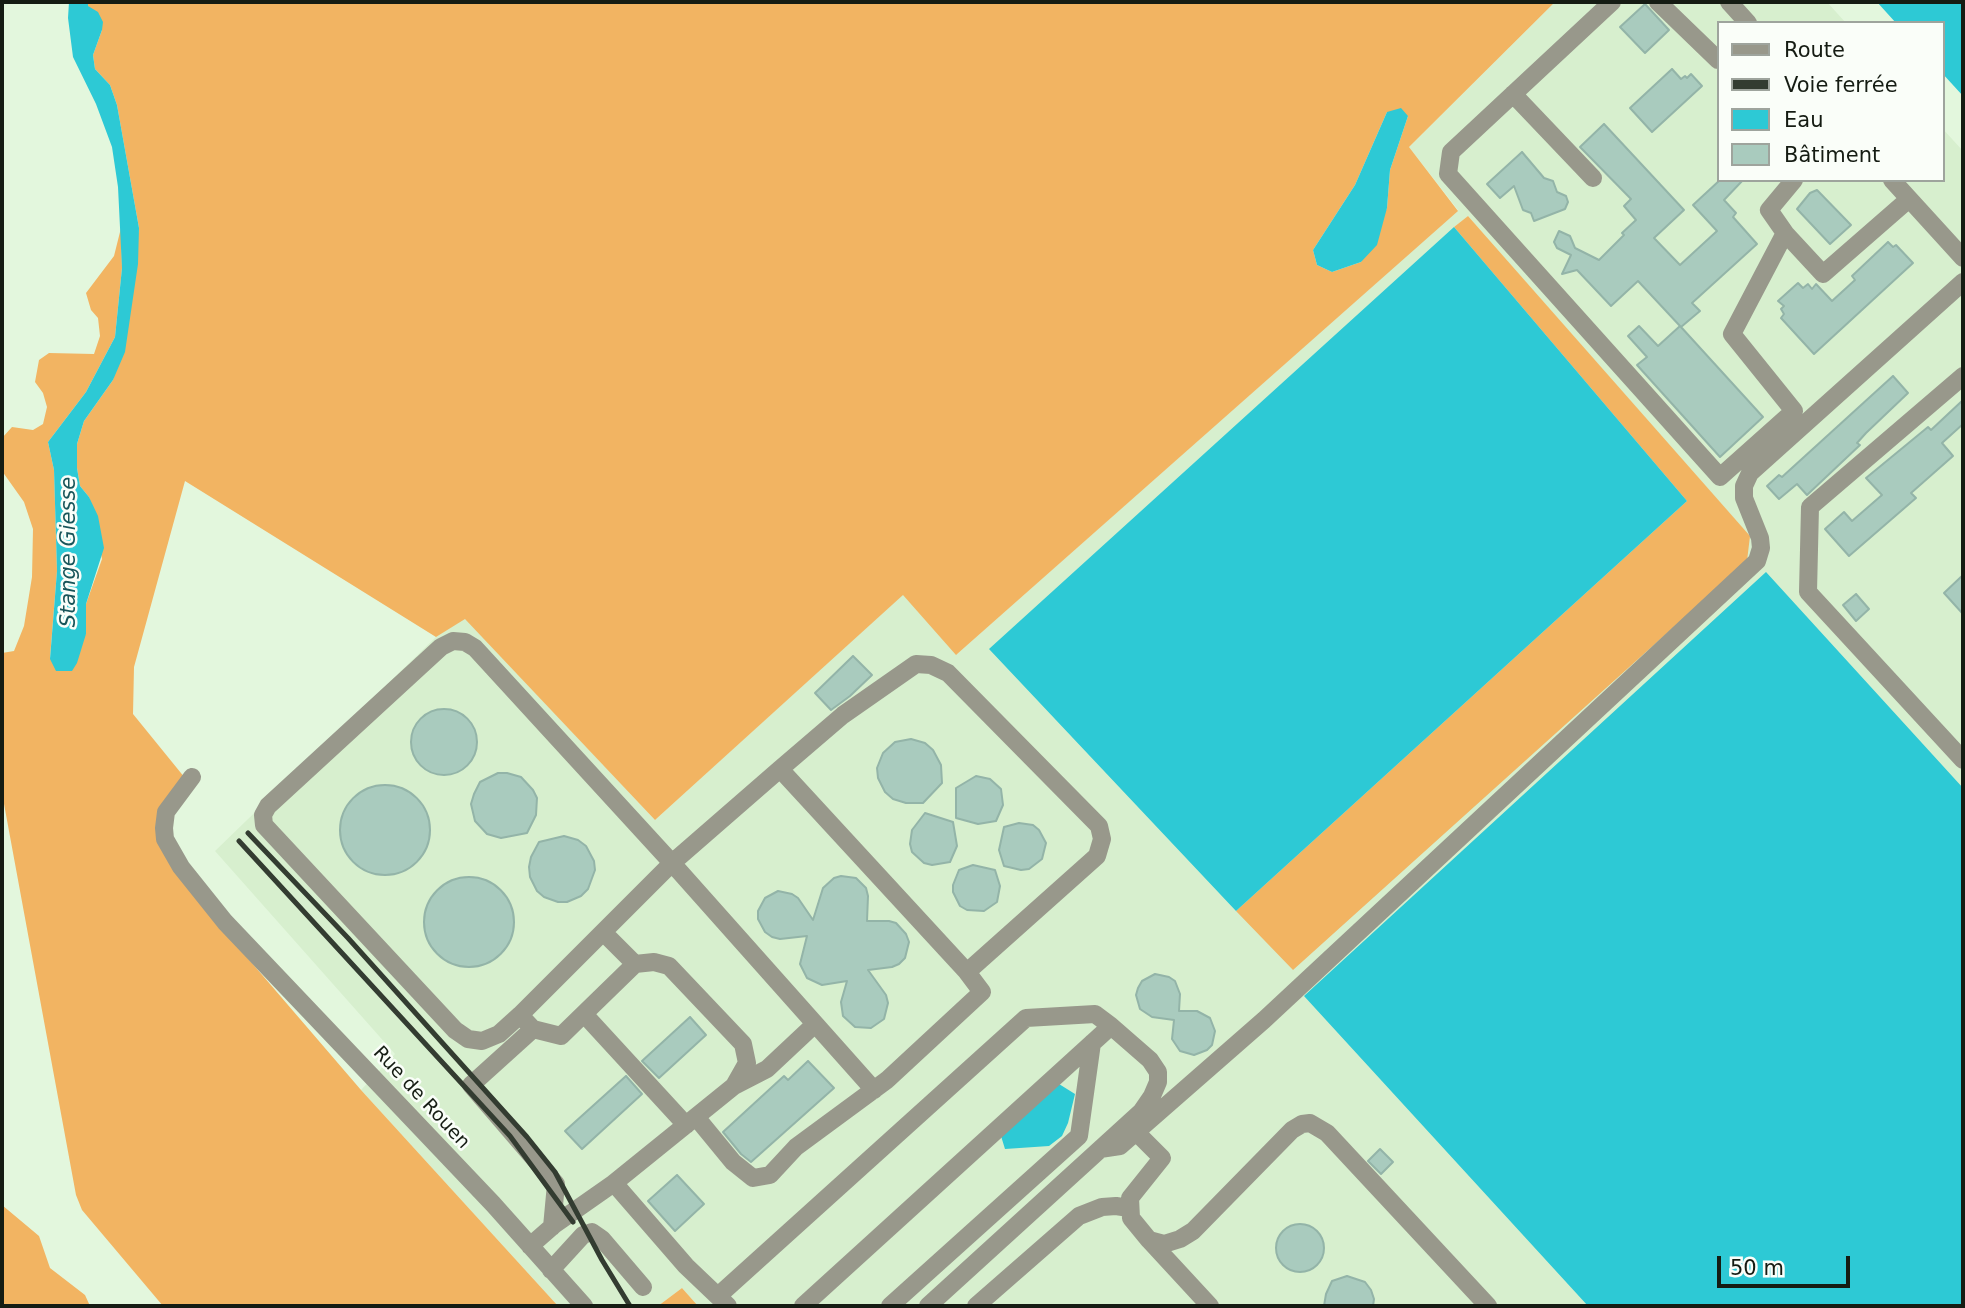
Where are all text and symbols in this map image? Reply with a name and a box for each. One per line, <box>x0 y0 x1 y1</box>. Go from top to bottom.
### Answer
legend <box>1716 21 1944 182</box>
text: Route <box>1784 38 1845 62</box>
text: Voie ferrée <box>1784 73 1898 97</box>
text: Eau <box>1784 108 1823 132</box>
text: Bâtiment <box>1784 143 1880 167</box>
water label: Stange Giesse <box>57 477 83 627</box>
street label: Rue de Rouen <box>368 1042 474 1154</box>
scale bar <box>1720 1242 1853 1286</box>
text: 50 m <box>1730 1256 1784 1280</box>

